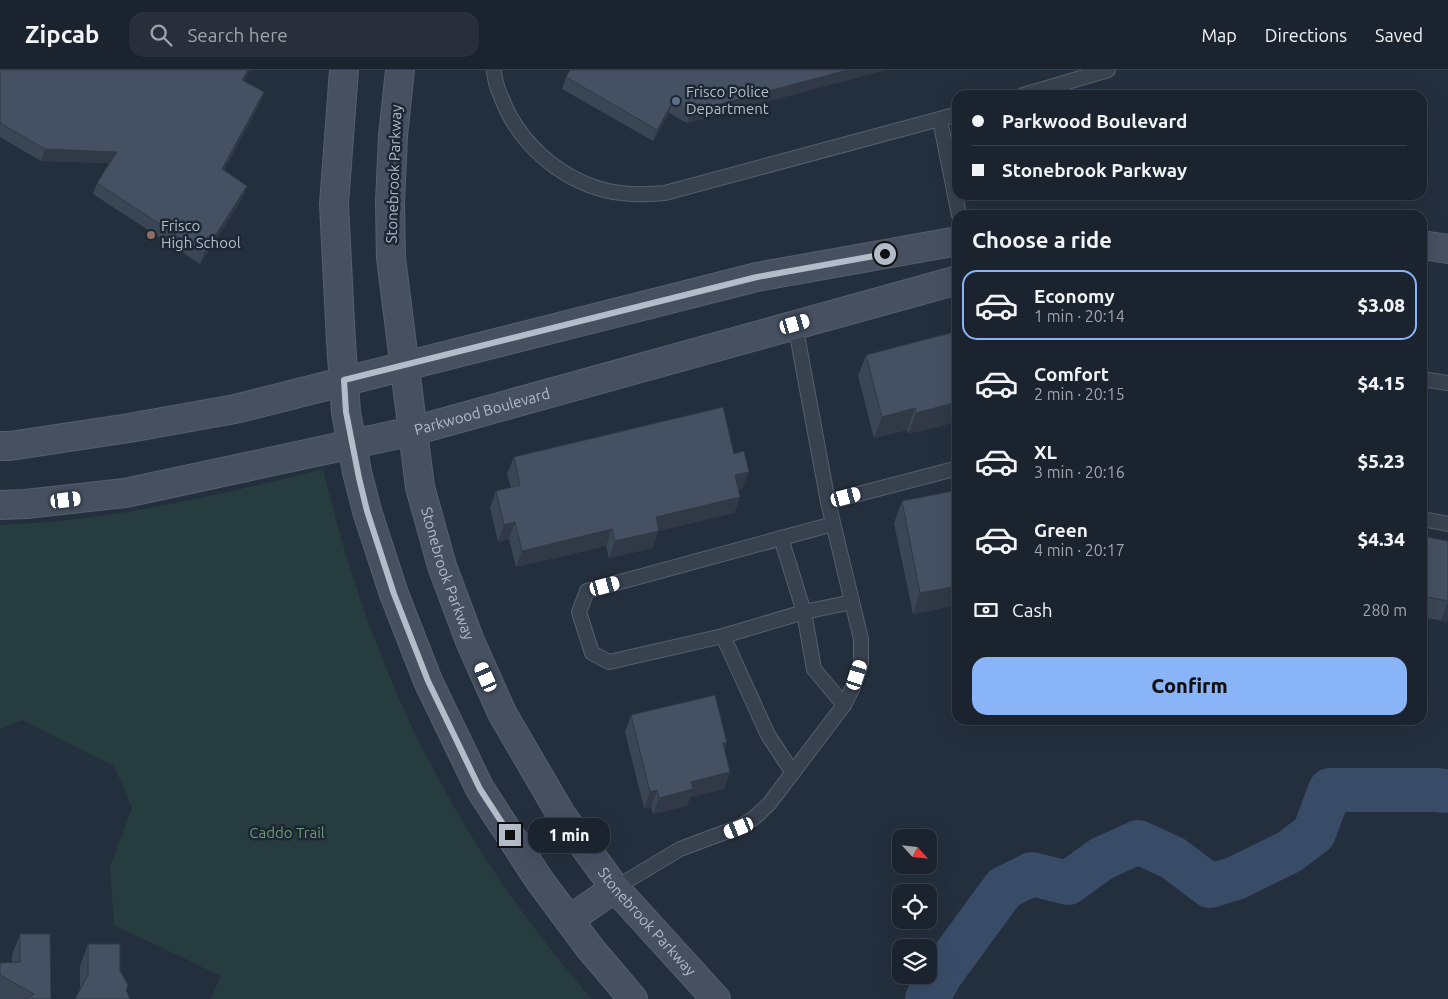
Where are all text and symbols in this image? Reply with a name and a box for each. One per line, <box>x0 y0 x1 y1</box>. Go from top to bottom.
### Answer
search box <box>129 12 479 57</box>
text: Zipcab <box>25 21 99 48</box>
icon: search <box>147 21 175 49</box>
text: Search here <box>187 24 288 46</box>
text: Map <box>1201 25 1237 45</box>
text: Directions <box>1265 25 1347 45</box>
text: Saved <box>1375 25 1423 45</box>
place label: Frisco Police Department <box>686 83 769 117</box>
marker: Frisco Police Department <box>670 95 682 107</box>
street label: Stonebrook Parkway <box>383 104 404 244</box>
text: Parkwood Boulevard <box>1002 110 1187 132</box>
text: Stonebrook Parkway <box>1002 159 1187 181</box>
place label: Frisco High School <box>161 217 241 251</box>
text: Choose a ride <box>972 227 1112 252</box>
marker: Frisco High School <box>145 229 157 241</box>
route start <box>874 243 896 265</box>
icon: car <box>974 283 1019 328</box>
text: Economy <box>1034 285 1115 307</box>
text: $3.08 <box>1357 294 1405 316</box>
text: 1 min · 20:14 <box>1034 307 1125 325</box>
car <box>778 313 811 335</box>
icon: car <box>974 361 1019 406</box>
text: Comfort <box>1034 363 1109 385</box>
text: $4.15 <box>1357 372 1405 394</box>
street label: Parkwood Boulevard <box>412 384 552 438</box>
text: 2 min · 20:15 <box>1034 385 1125 403</box>
icon: car <box>974 439 1019 484</box>
text: XL <box>1034 441 1057 463</box>
text: $5.23 <box>1357 450 1405 472</box>
text: 3 min · 20:16 <box>1034 463 1125 481</box>
car <box>829 486 862 508</box>
car <box>50 491 81 509</box>
street label: Stonebrook Parkway <box>418 505 478 642</box>
icon: car <box>974 517 1019 562</box>
text: Green <box>1034 519 1088 541</box>
text: $4.34 <box>1357 528 1405 550</box>
text: 4 min · 20:17 <box>1034 541 1125 559</box>
car <box>588 575 621 597</box>
icon: cash <box>972 596 1000 624</box>
text: Cash <box>1012 599 1053 621</box>
text: 280 m <box>1362 601 1407 619</box>
button: Confirm <box>972 657 1407 715</box>
car <box>845 658 868 692</box>
car <box>473 660 498 694</box>
car <box>722 815 755 841</box>
callout: 1 min <box>528 818 610 852</box>
park label: Caddo Trail <box>249 824 325 841</box>
route end <box>499 824 521 846</box>
text: 1 min <box>549 826 589 844</box>
north arrow <box>892 829 938 874</box>
map controls <box>892 829 937 984</box>
street label: Stonebrook Parkway <box>595 864 700 979</box>
button: locate <box>892 884 937 929</box>
button: layers <box>892 939 937 984</box>

